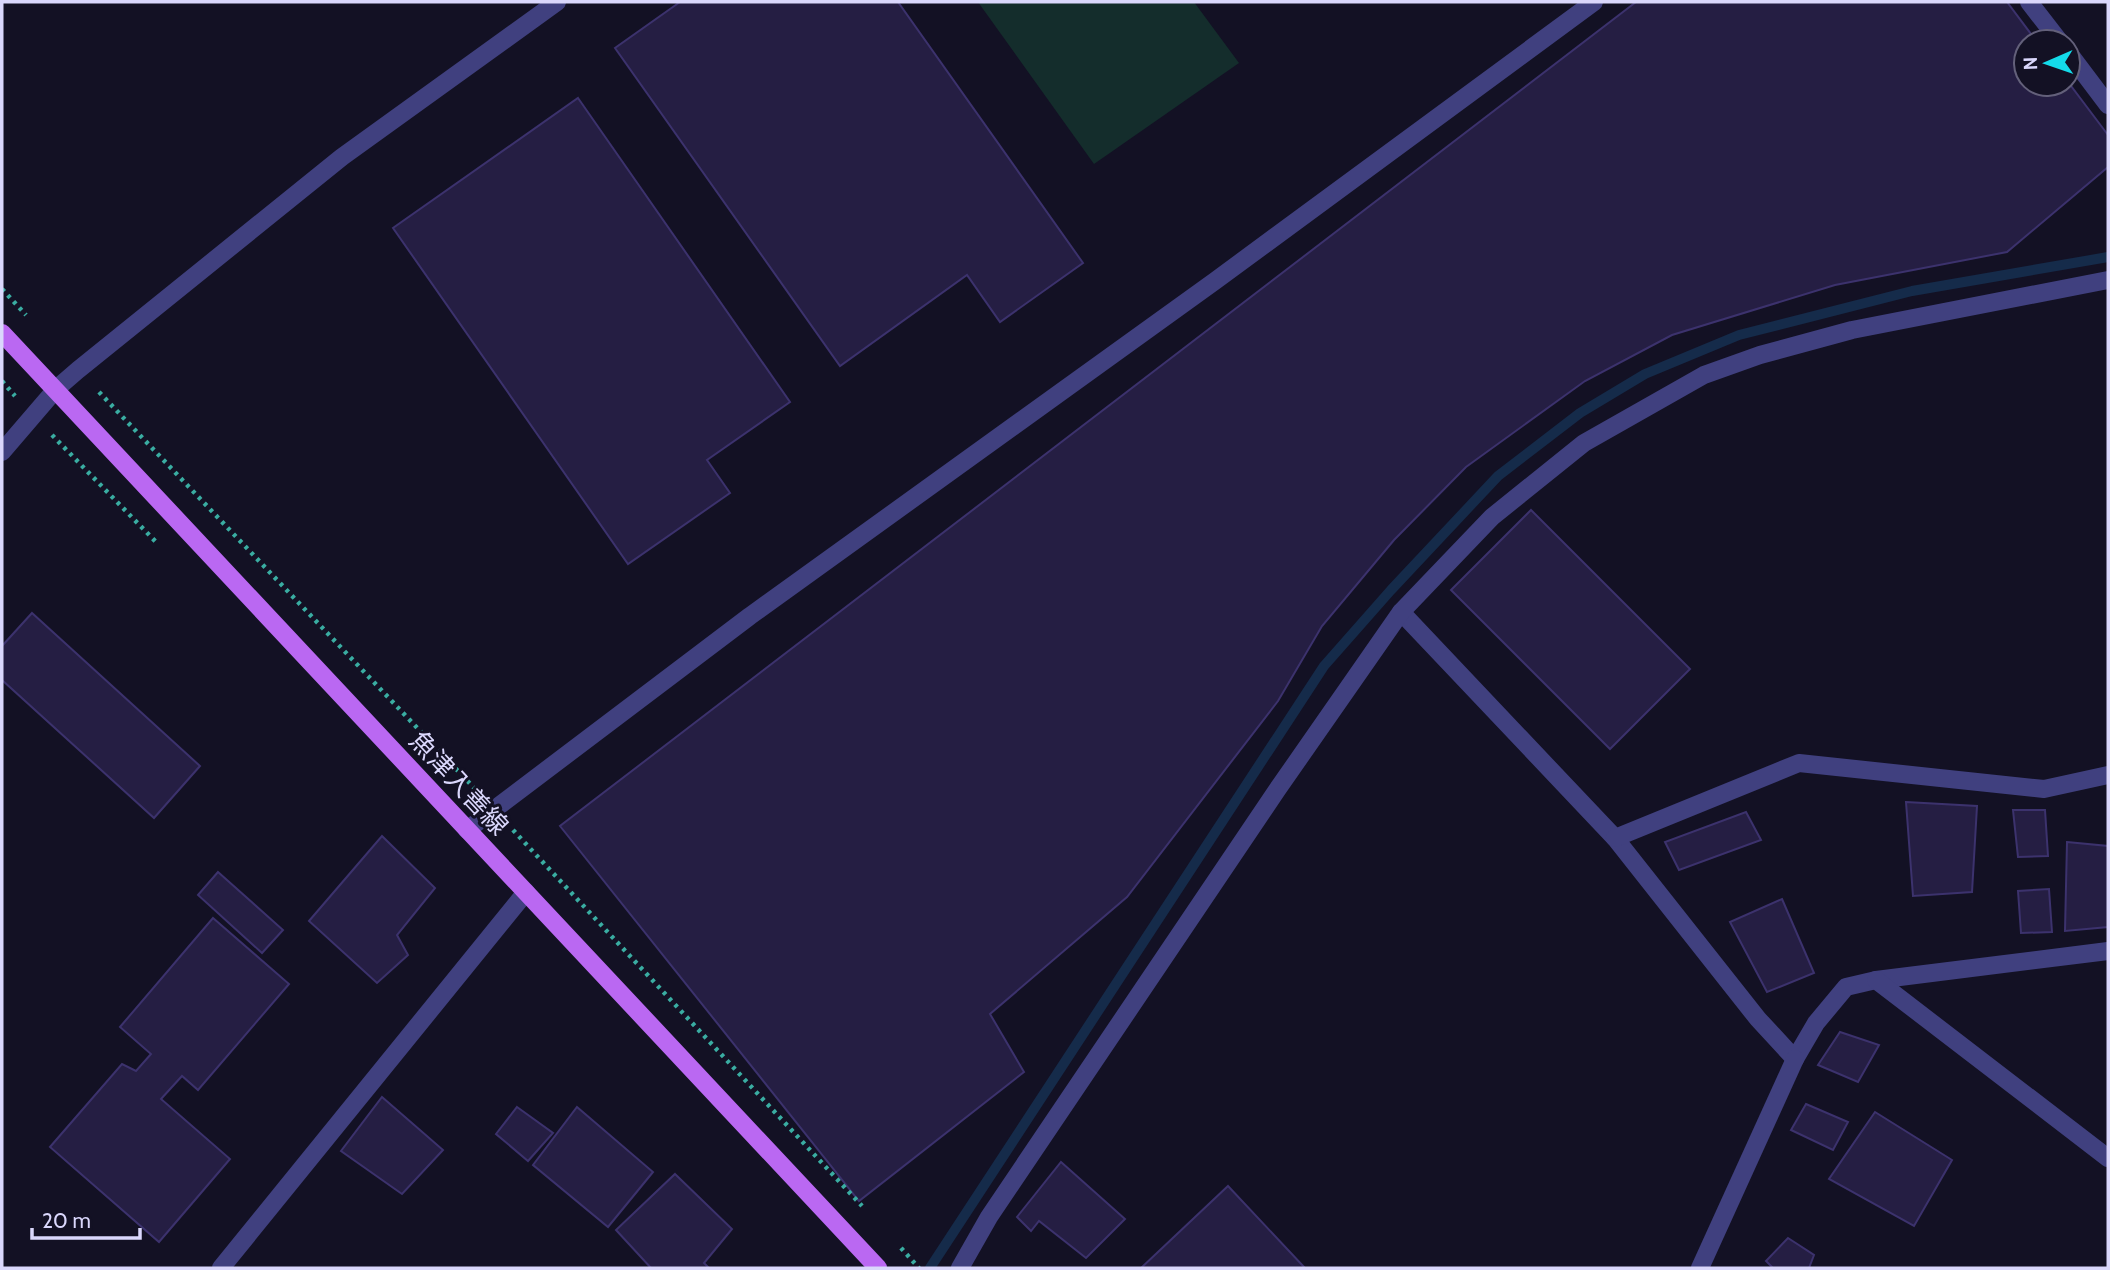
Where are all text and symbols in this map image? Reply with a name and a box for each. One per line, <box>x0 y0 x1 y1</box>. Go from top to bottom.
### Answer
north arrow <box>2012 28 2082 98</box>
text: N <box>2019 56 2042 71</box>
street label: 魚津入善線 <box>403 725 515 841</box>
scale bar <box>32 1196 140 1240</box>
text: 20 m <box>42 1208 91 1233</box>

